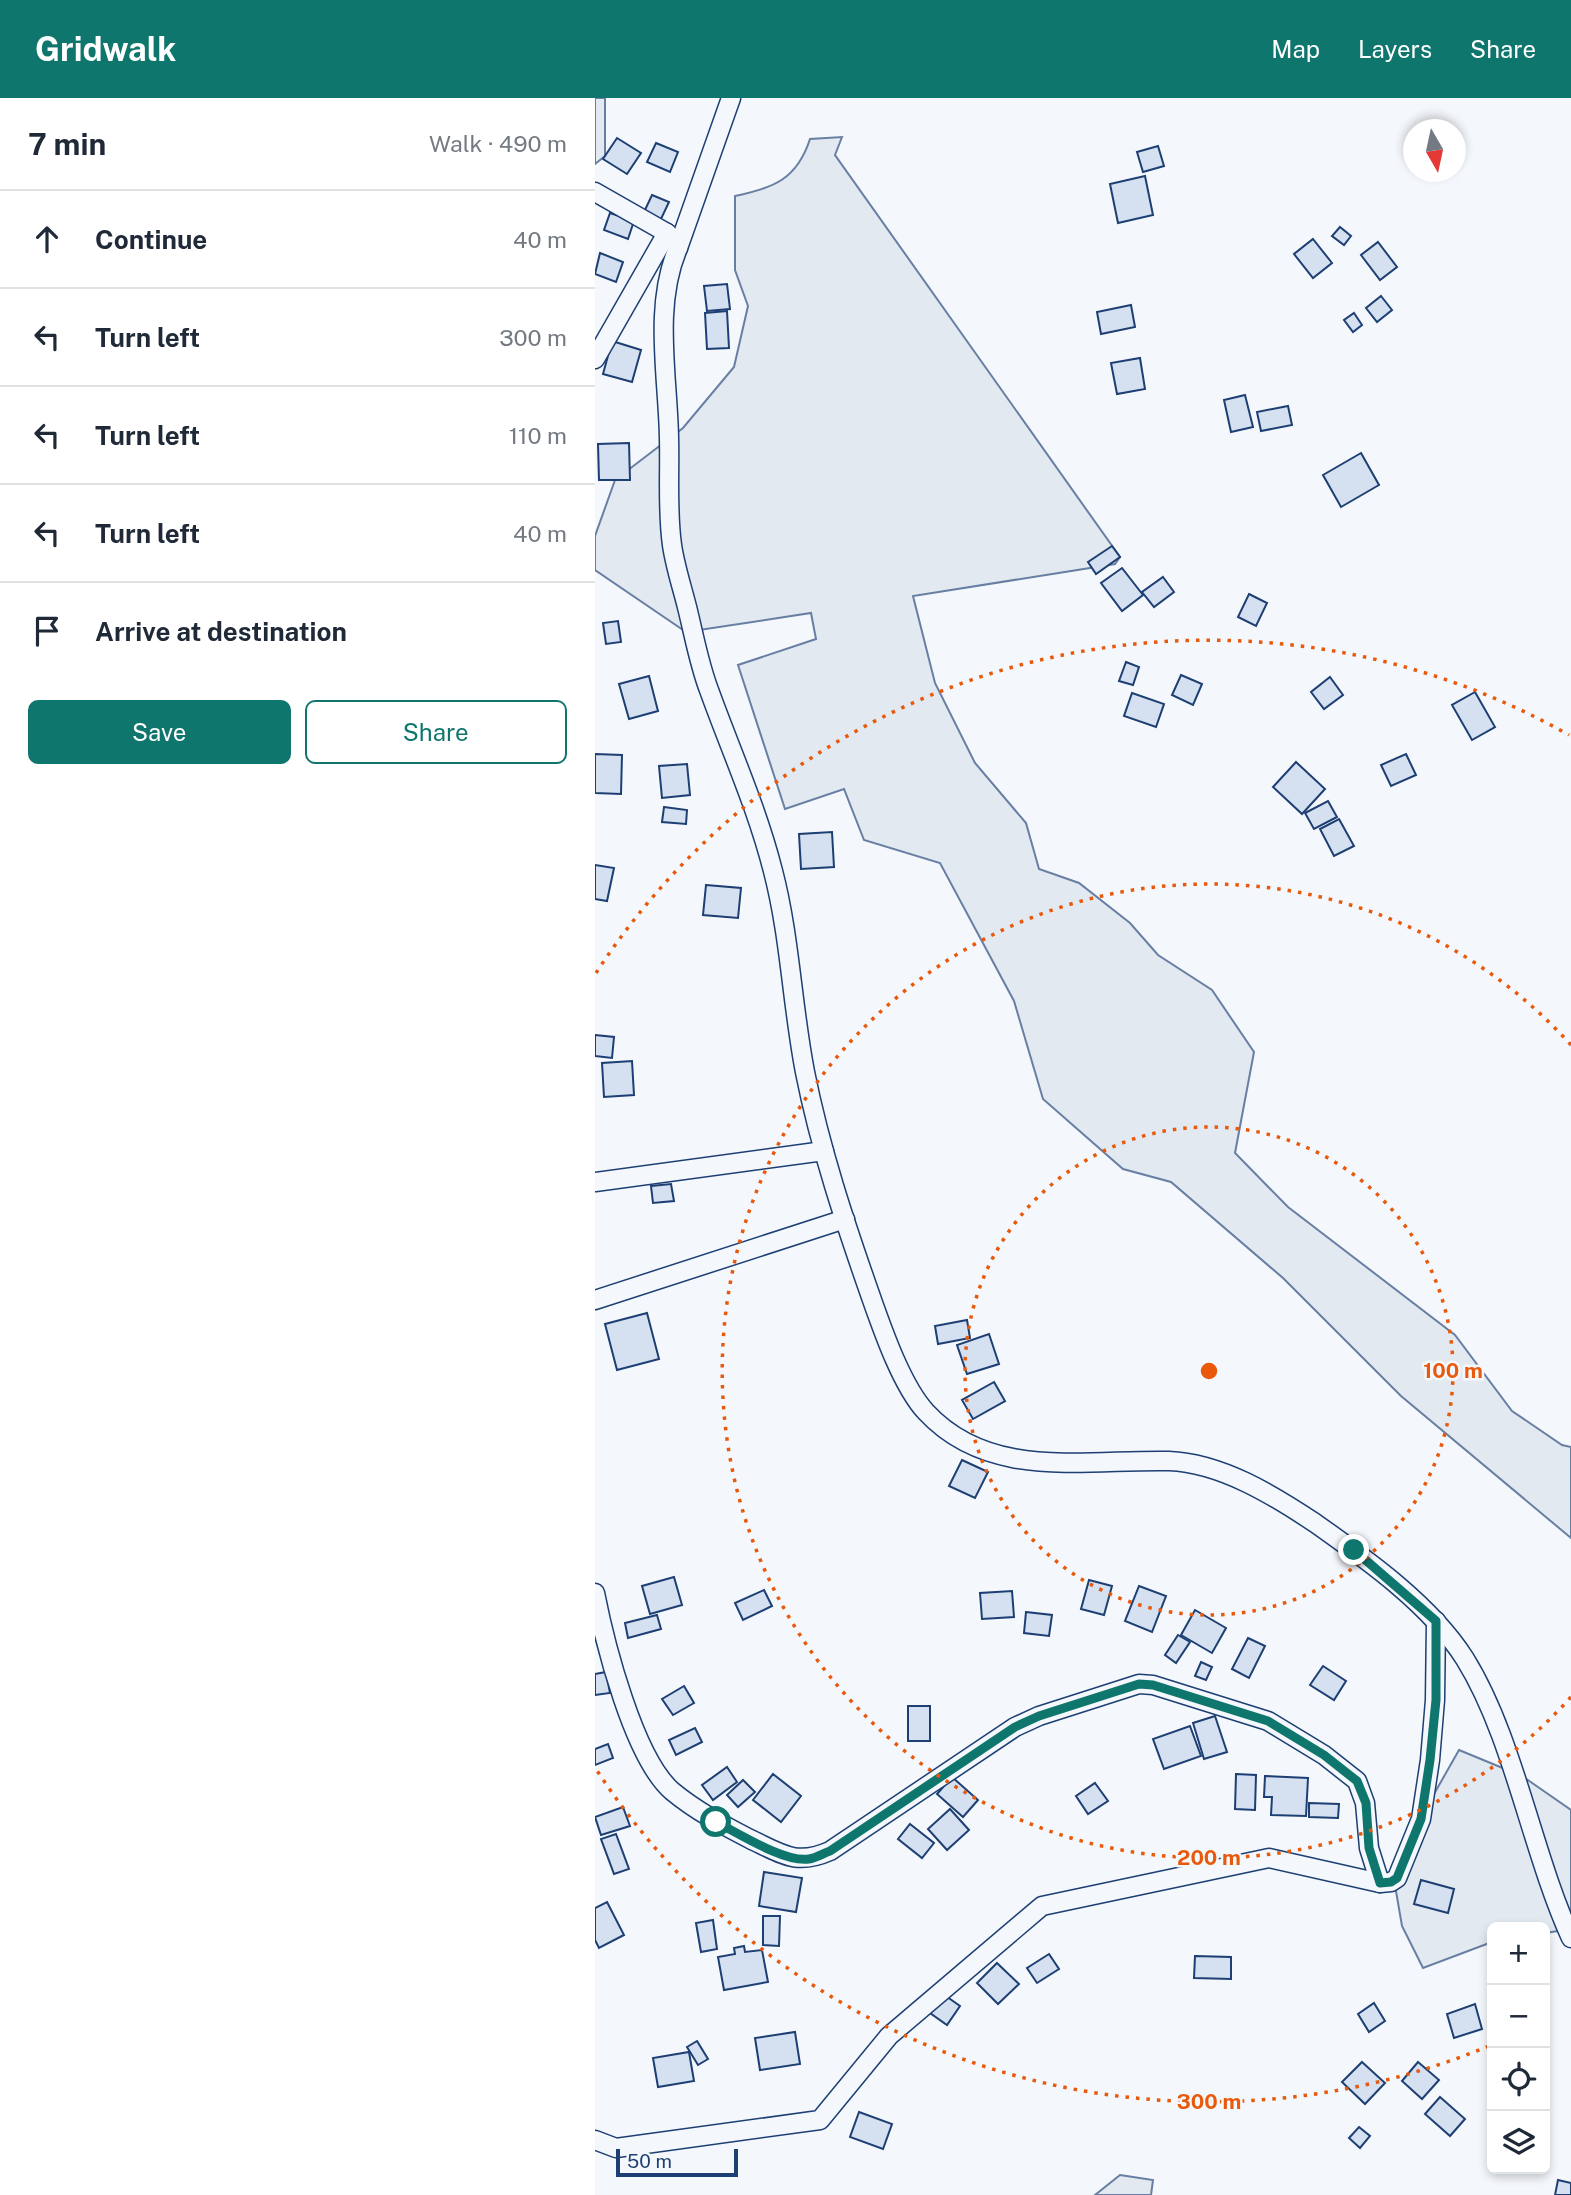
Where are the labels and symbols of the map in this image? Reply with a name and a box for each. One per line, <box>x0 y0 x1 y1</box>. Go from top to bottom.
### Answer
north arrow <box>1403 119 1466 182</box>
text: 100 m <box>1423 1358 1483 1383</box>
centre of rings <box>1197 1359 1221 1383</box>
route end <box>1338 1534 1369 1565</box>
route start <box>700 1806 731 1837</box>
text: 200 m <box>1177 1845 1241 1870</box>
text: 300 m <box>1177 2089 1241 2114</box>
scale bar <box>616 2146 739 2178</box>

